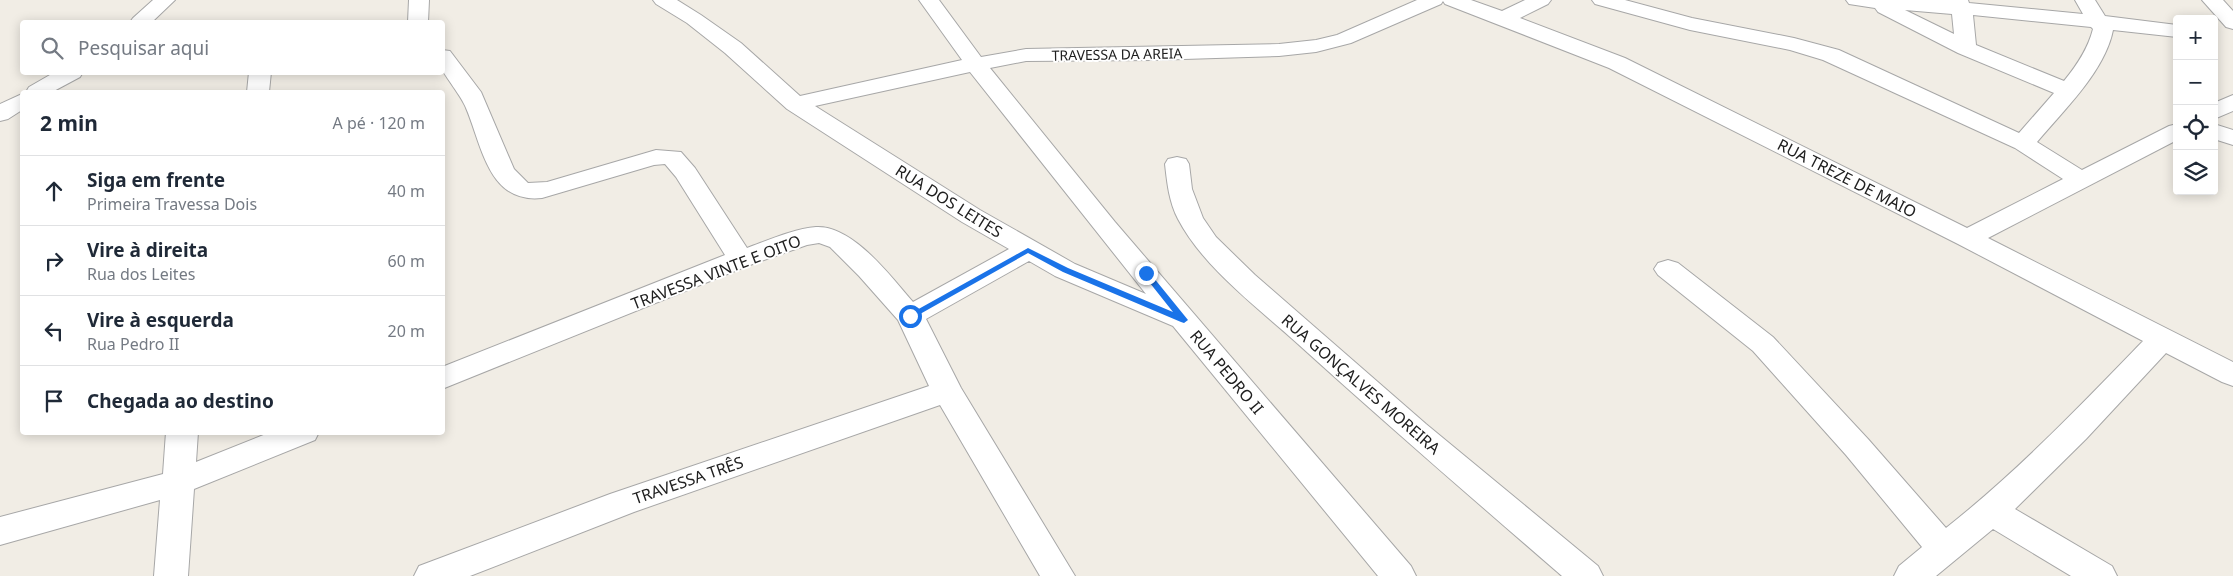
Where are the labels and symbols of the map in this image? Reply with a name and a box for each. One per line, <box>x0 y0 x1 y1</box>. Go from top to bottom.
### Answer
street label: TRAVESSA DA AREIA <box>1052 43 1183 65</box>
street label: RUA TREZE DE MAIO <box>1774 133 1920 223</box>
street label: RUA DOS LEITES <box>891 159 1007 243</box>
street label: TRAVESSA VINTE E OITO <box>628 229 804 315</box>
route end <box>1135 262 1158 285</box>
route start <box>899 305 922 328</box>
street label: RUA GONÇALVES MOREIRA <box>1277 309 1446 460</box>
street label: RUA PEDRO II <box>1185 325 1269 419</box>
street label: TRAVESSA TRÊS <box>630 451 746 509</box>

